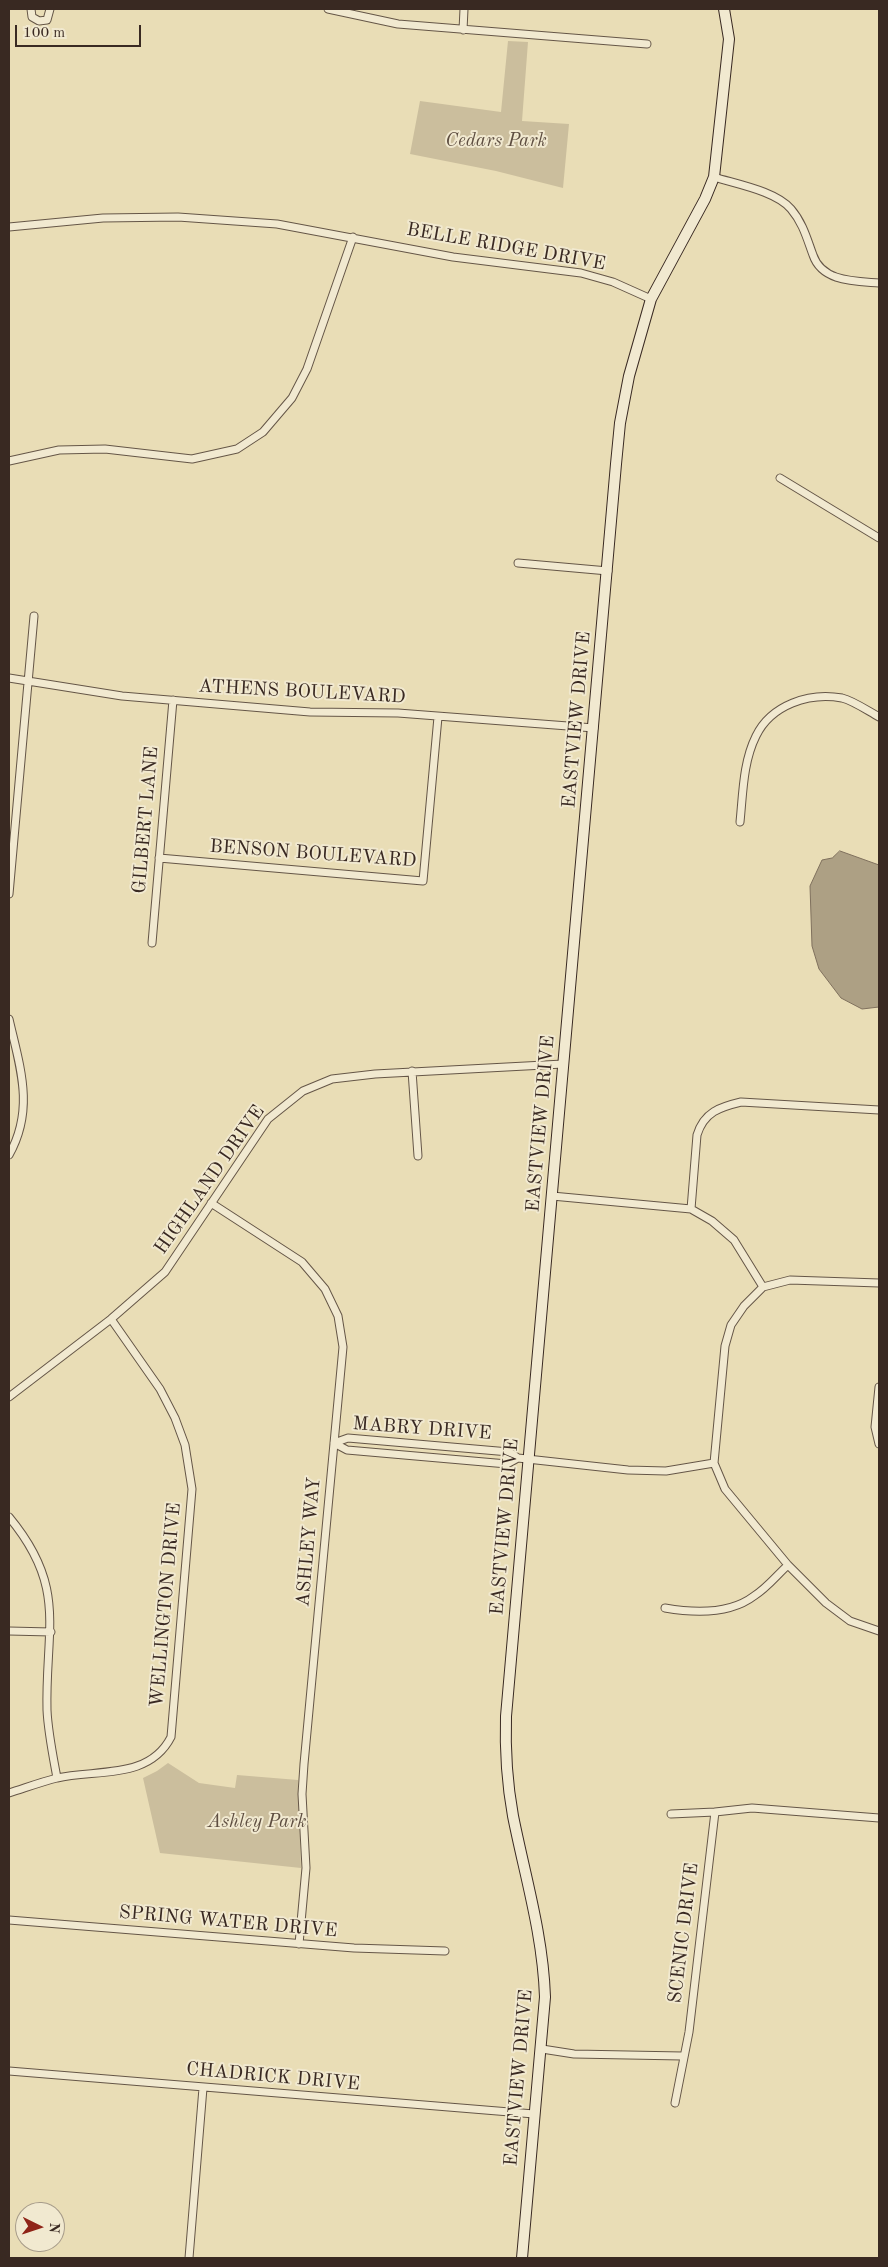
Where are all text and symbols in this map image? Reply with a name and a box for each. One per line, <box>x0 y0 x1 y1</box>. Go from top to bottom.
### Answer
scale bar <box>18 15 144 47</box>
text: 100 m <box>23 26 65 41</box>
park label: Cedars Park <box>445 130 547 152</box>
street label: BELLE RIDGE DRIVE <box>405 218 607 276</box>
street label: EASTVIEW DRIVE <box>558 631 596 809</box>
street label: ATHENS BOULEVARD <box>198 675 406 709</box>
street label: GILBERT LANE <box>128 745 164 895</box>
street label: BENSON BOULEVARD <box>209 835 417 873</box>
street label: EASTVIEW DRIVE <box>522 1035 560 1213</box>
street label: HIGHLAND DRIVE <box>150 1101 270 1259</box>
street label: MABRY DRIVE <box>352 1413 492 1445</box>
street label: EASTVIEW DRIVE <box>486 1438 524 1616</box>
street label: ASHLEY WAY <box>292 1476 326 1608</box>
street label: WELLINGTON DRIVE <box>146 1502 186 1708</box>
park label: Ashley Park <box>207 1811 307 1833</box>
street label: SCENIC DRIVE <box>664 1861 704 2005</box>
street label: SPRING WATER DRIVE <box>118 1901 338 1943</box>
street label: EASTVIEW DRIVE <box>500 1989 538 2167</box>
street label: CHADRICK DRIVE <box>185 2058 361 2096</box>
north arrow <box>15 2202 65 2252</box>
text: N <box>47 2222 61 2234</box>

